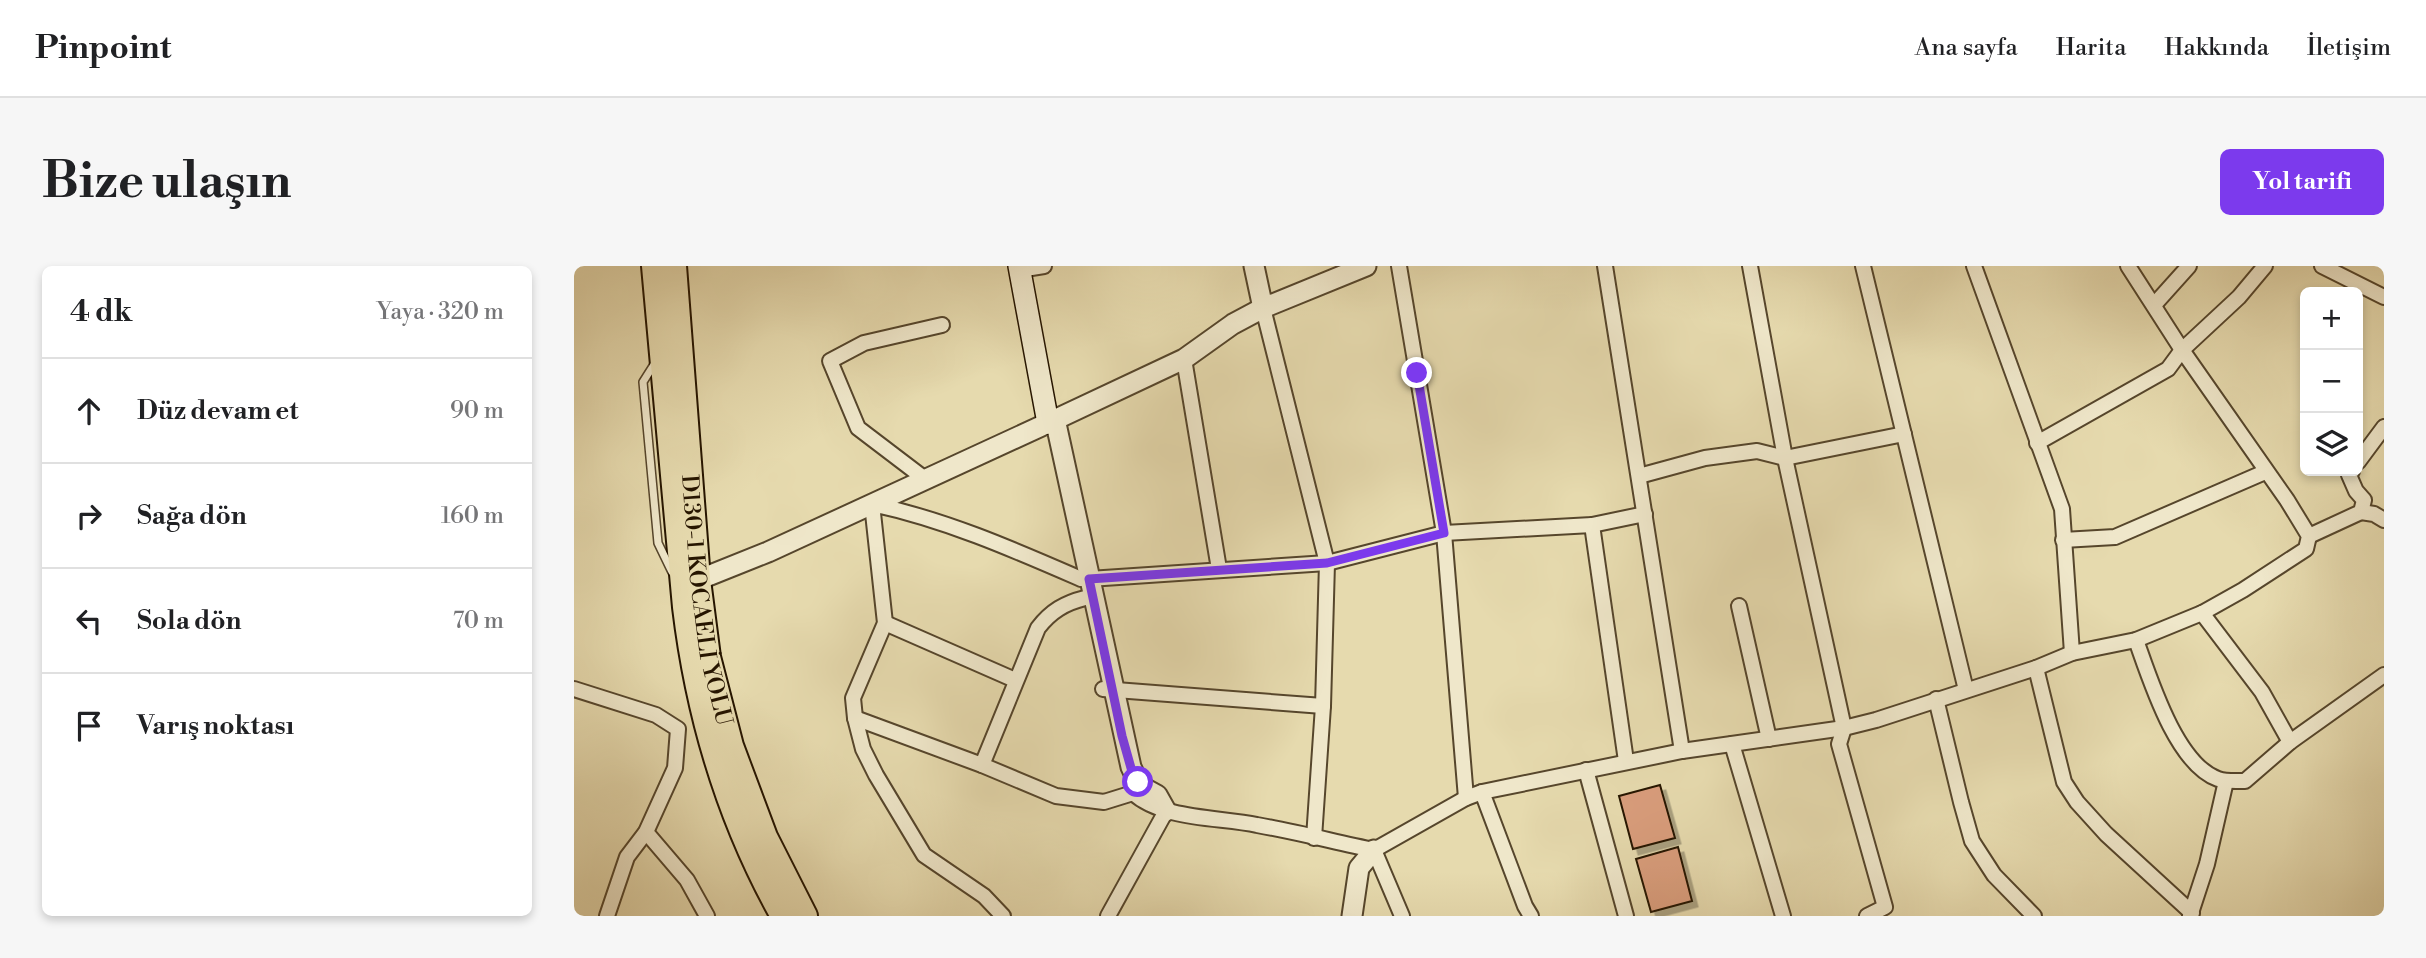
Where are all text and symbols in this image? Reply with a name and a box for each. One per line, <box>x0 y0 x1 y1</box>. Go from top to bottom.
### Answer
text: Pinpoint <box>35 28 172 69</box>
text: Ana sayfa <box>1915 33 2018 63</box>
text: Harita <box>2056 33 2126 63</box>
text: Hakkında <box>2164 33 2269 63</box>
text: İletişim <box>2307 33 2391 63</box>
button: Yol tarifi <box>2220 149 2384 215</box>
text: Bize ulaşın <box>42 152 291 213</box>
map controls <box>2300 287 2363 476</box>
button: + <box>2300 287 2363 350</box>
text: 4 dk <box>70 293 132 331</box>
text: Yaya · 320 m <box>377 298 504 326</box>
button: − <box>2300 350 2363 413</box>
route end <box>1401 357 1432 388</box>
icon: ahead <box>70 392 108 430</box>
text: Düz devam et <box>137 395 299 427</box>
text: 90 m <box>450 397 504 425</box>
button: layers <box>2300 413 2363 476</box>
street label: D130-1 KOCAELİ YOLU <box>675 474 738 729</box>
icon: right <box>70 497 108 535</box>
text: Sağa dön <box>137 500 247 532</box>
text: 160 m <box>441 502 504 530</box>
icon: left <box>70 602 108 640</box>
text: Sola dön <box>137 605 242 637</box>
text: 70 m <box>453 607 504 635</box>
icon: arrive <box>70 707 108 745</box>
text: Varış noktası <box>137 710 294 742</box>
route start <box>1122 766 1153 797</box>

